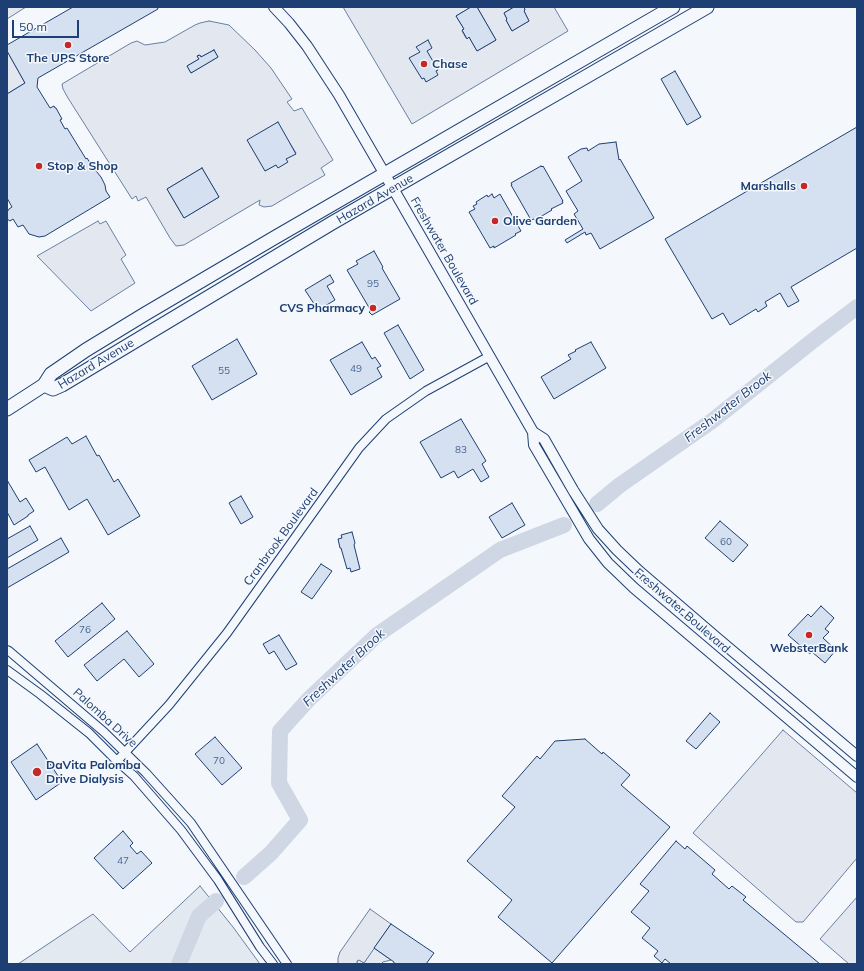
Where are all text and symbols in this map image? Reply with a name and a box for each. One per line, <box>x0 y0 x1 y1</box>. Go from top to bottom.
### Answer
scale bar <box>14 12 81 38</box>
text: 50 m <box>19 19 47 34</box>
marker: The UPS Store <box>63 40 73 50</box>
place label: The UPS Store <box>27 51 109 65</box>
place label: Chase <box>432 57 467 71</box>
marker: Chase <box>419 59 429 69</box>
place label: Stop & Shop <box>47 159 118 173</box>
marker: Stop & Shop <box>34 161 44 171</box>
street label: Hazard Avenue <box>334 171 416 227</box>
place label: Marshalls <box>741 179 796 193</box>
marker: Marshalls <box>799 181 809 191</box>
street label: Freshwater Boulevard <box>407 194 481 308</box>
place label: Olive Garden <box>503 214 577 228</box>
marker: Olive Garden <box>490 216 500 226</box>
house number: 95 <box>367 278 379 290</box>
place label: CVS Pharmacy <box>279 301 365 315</box>
marker: CVS Pharmacy <box>368 303 378 313</box>
street label: Hazard Avenue <box>55 336 137 392</box>
house number: 49 <box>350 363 362 375</box>
house number: 55 <box>218 365 230 377</box>
water label: Freshwater Brook <box>681 368 775 446</box>
house number: 83 <box>455 444 467 456</box>
street label: Cranbrook Boulevard <box>241 485 321 589</box>
house number: 60 <box>720 536 732 548</box>
street label: Freshwater Boulevard <box>631 565 733 657</box>
house number: 76 <box>79 624 91 636</box>
water label: Freshwater Brook <box>300 626 388 710</box>
marker: WebsterBank <box>804 630 814 640</box>
place label: WebsterBank <box>770 641 848 655</box>
street label: Palomba Drive <box>70 685 140 751</box>
house number: 70 <box>213 755 225 767</box>
place label: DaVita Palomba Drive Dialysis <box>46 758 141 786</box>
marker: DaVita Palomba Drive Dialysis <box>31 766 43 778</box>
house number: 47 <box>117 855 129 867</box>

